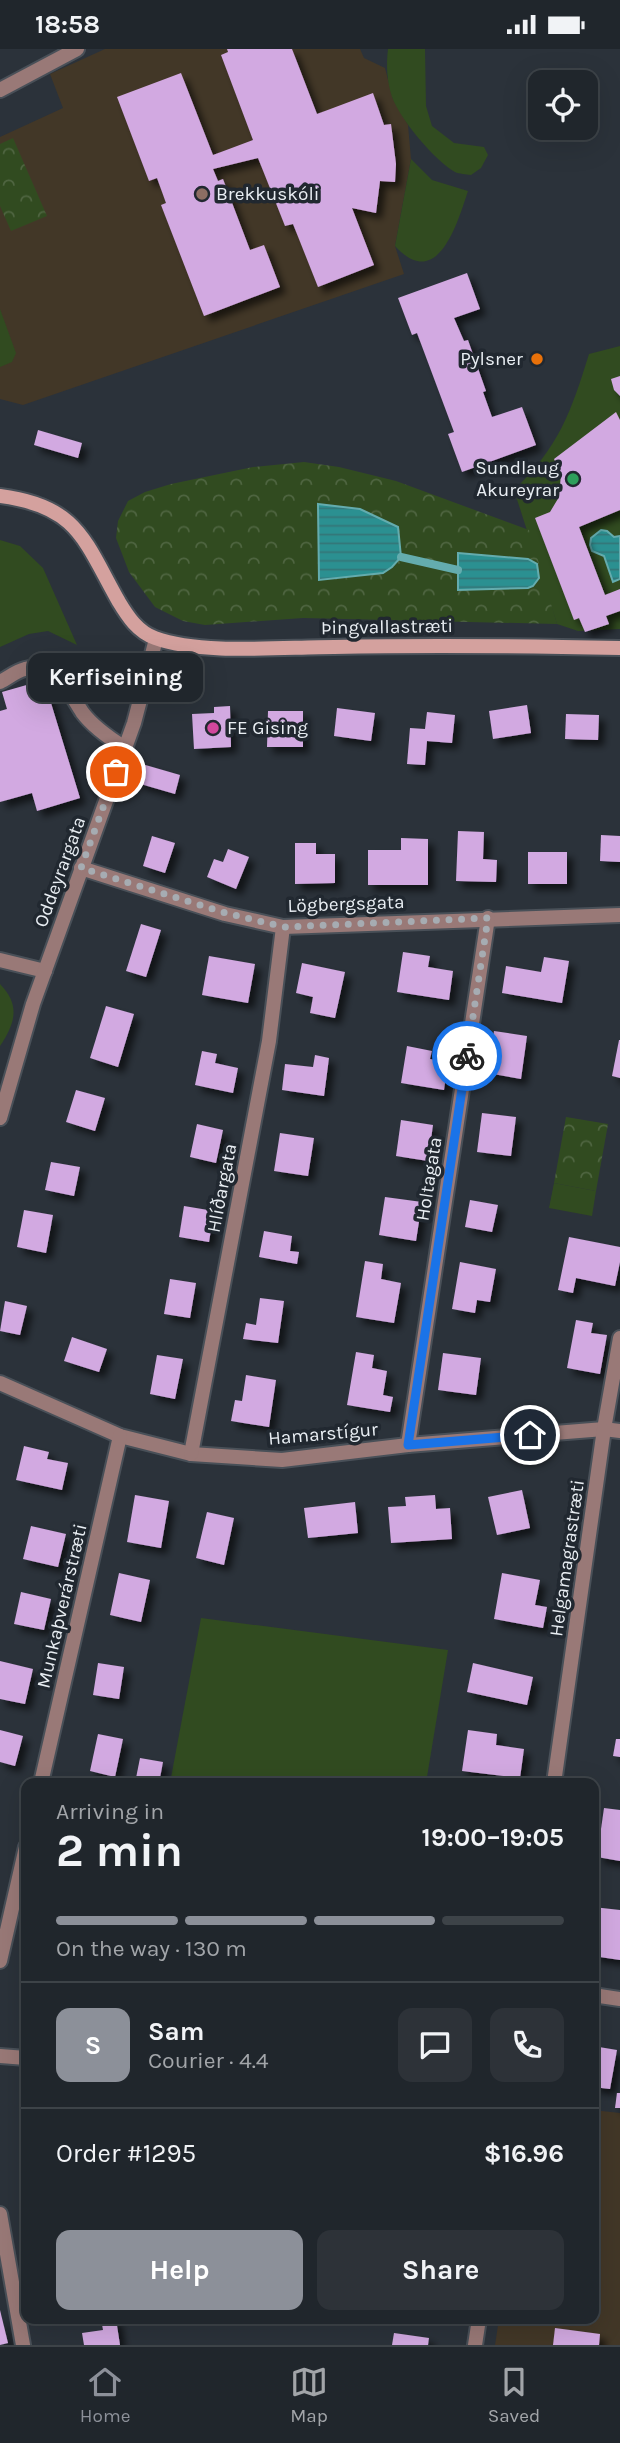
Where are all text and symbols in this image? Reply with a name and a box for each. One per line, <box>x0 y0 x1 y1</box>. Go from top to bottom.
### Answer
text: 18:58 <box>35 9 100 40</box>
map controls <box>528 70 598 140</box>
button: locate <box>528 70 598 140</box>
place label: Brekkuskóli <box>216 183 319 205</box>
marker: Brekkuskóli <box>194 186 210 202</box>
place label: Pylsner <box>460 348 523 370</box>
marker: Pylsner <box>529 351 545 367</box>
place label: Sundlaug Akureyrar <box>475 457 559 501</box>
marker: Sundlaug Akureyrar <box>565 471 581 487</box>
street label: Þingvallastræti <box>321 615 453 639</box>
callout: Kerfiseining <box>29 653 204 702</box>
text: Kerfiseining <box>49 664 182 691</box>
place label: FE Gising <box>227 717 308 739</box>
marker: FE Gising <box>205 720 221 736</box>
pin <box>86 742 146 802</box>
icon: bag <box>97 753 135 791</box>
street label: Oddeyrargata <box>30 814 90 930</box>
street label: Lögbergsgata <box>287 891 405 917</box>
courier <box>432 1021 502 1091</box>
icon: bike <box>448 1037 486 1075</box>
street label: Holtagata <box>412 1135 446 1223</box>
street label: Hlíðargata <box>203 1142 241 1234</box>
pin <box>500 1405 560 1465</box>
icon: home <box>511 1416 549 1454</box>
street label: Hamarstígur <box>267 1418 379 1450</box>
street label: Helgamagrastræti <box>545 1478 589 1638</box>
street label: Munkaþverárstræti <box>32 1522 92 1690</box>
text: Arriving in <box>56 1798 164 1825</box>
text: 19:00–19:05 <box>422 1822 564 1853</box>
text: 2 min <box>56 1824 183 1878</box>
text: On the way · 130 m <box>56 1935 247 1962</box>
button: chat <box>398 2008 472 2082</box>
button: phone <box>490 2008 564 2082</box>
text: Sam <box>148 2016 204 2047</box>
text: S <box>85 2030 101 2061</box>
text: Courier · 4.4 <box>148 2047 269 2074</box>
text: Order #1295 <box>56 2138 196 2169</box>
text: $16.96 <box>484 2138 564 2169</box>
button: Help <box>56 2230 303 2310</box>
button: Share <box>317 2230 564 2310</box>
tab: Home <box>80 2363 130 2427</box>
tab: Map <box>290 2363 328 2427</box>
tab: Saved <box>488 2363 540 2427</box>

